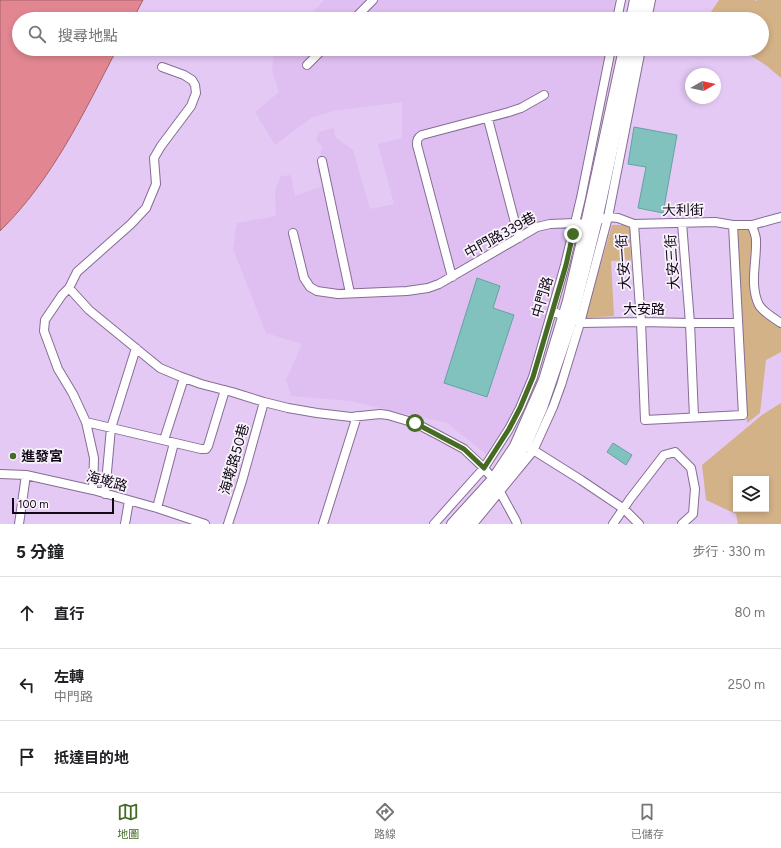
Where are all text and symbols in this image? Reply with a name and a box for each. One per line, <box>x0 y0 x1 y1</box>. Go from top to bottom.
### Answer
search box <box>12 12 769 56</box>
icon: search <box>26 23 48 45</box>
text: 搜尋地點 <box>58 27 118 45</box>
north arrow <box>685 68 721 104</box>
street label: 大利街 <box>662 202 704 219</box>
street label: 中門路339巷 <box>462 209 539 262</box>
route end <box>564 225 582 243</box>
street label: 大安一街 <box>613 233 634 290</box>
street label: 大安三街 <box>662 233 683 290</box>
street label: 中門路 <box>528 275 557 320</box>
street label: 大安路 <box>623 301 665 318</box>
route start <box>406 414 424 432</box>
street label: 海墘路50巷 <box>216 422 253 497</box>
place label: 進發宮 <box>21 448 63 465</box>
marker: 進發宮 <box>8 451 18 461</box>
street label: 海墘路 <box>84 468 129 495</box>
map controls <box>733 476 769 512</box>
button: layers <box>733 476 769 512</box>
scale bar <box>12 496 114 515</box>
text: 100 m <box>18 498 49 511</box>
text: 5 分鐘 <box>16 542 64 562</box>
text: 步行 · 330 m <box>693 544 765 559</box>
icon: ahead <box>16 602 38 624</box>
text: 直行 <box>54 605 84 623</box>
text: 80 m <box>734 605 765 620</box>
text: 左轉 <box>54 668 84 686</box>
icon: left <box>16 674 38 696</box>
text: 250 m <box>728 677 765 692</box>
text: 中門路 <box>54 689 93 704</box>
icon: arrive <box>16 746 38 768</box>
text: 抵達目的地 <box>54 749 129 767</box>
tab: 地圖 <box>117 801 139 841</box>
tab: 路線 <box>374 801 396 841</box>
tab: 已儲存 <box>631 801 664 841</box>

